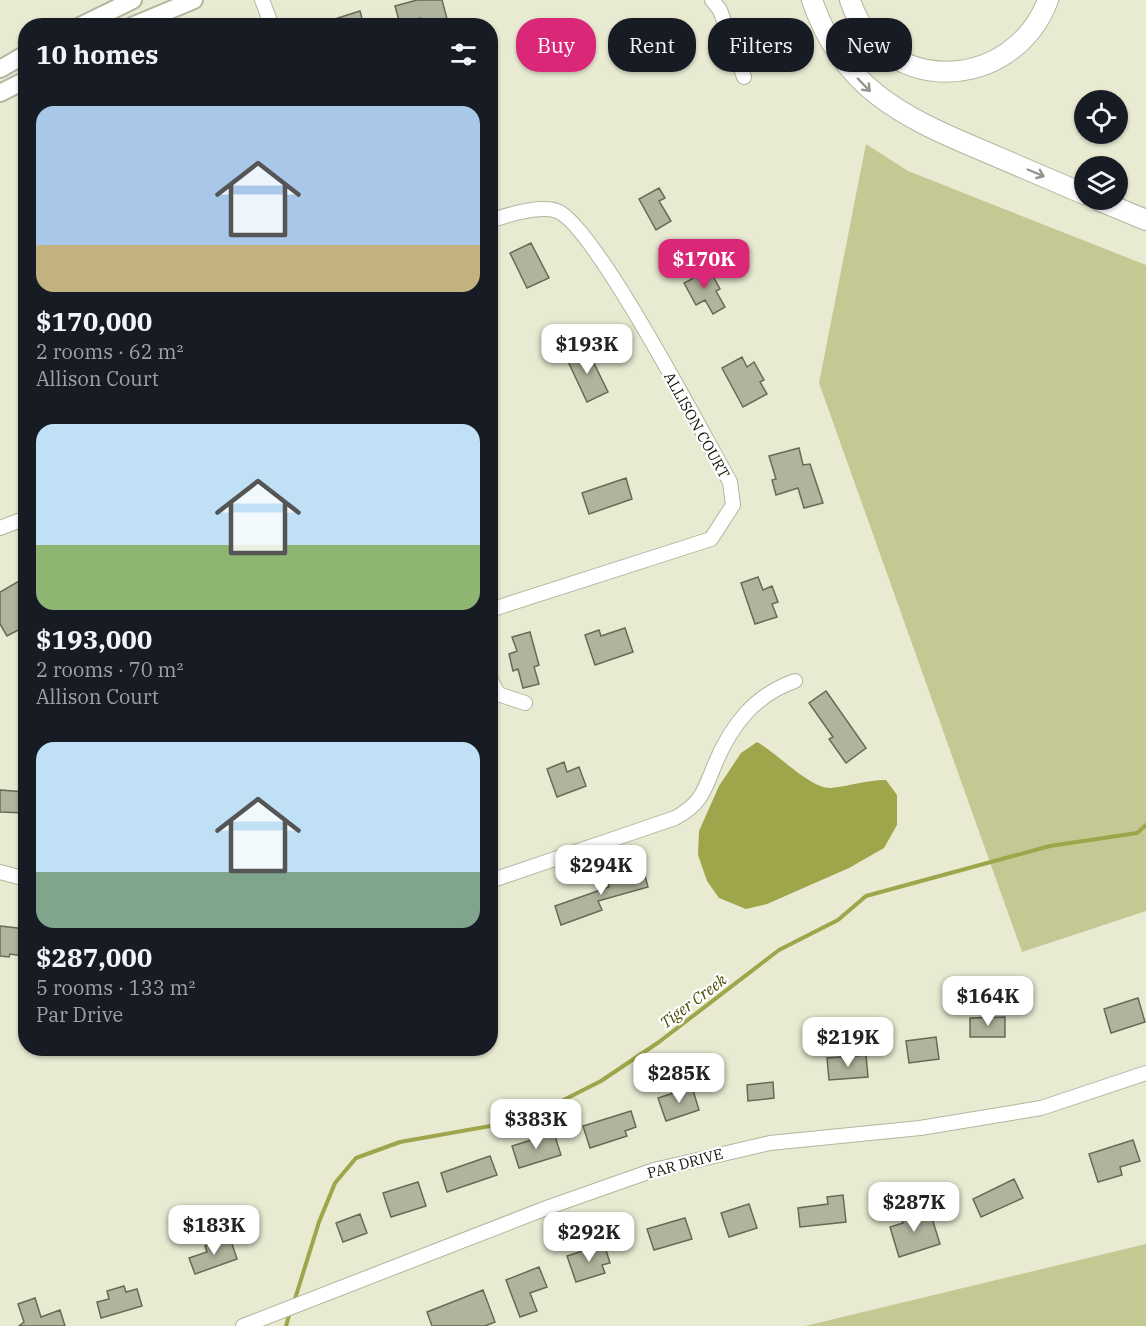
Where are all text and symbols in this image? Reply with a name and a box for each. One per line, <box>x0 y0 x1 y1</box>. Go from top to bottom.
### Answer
chip: Buy <box>516 18 596 72</box>
chip: Rent <box>608 18 696 72</box>
chip: Filters <box>708 18 814 72</box>
chip: New <box>826 18 912 72</box>
text: 10 homes <box>36 37 158 71</box>
icon: filters <box>447 38 480 71</box>
one-way arrow <box>857 77 871 92</box>
map controls <box>1074 90 1128 210</box>
button: locate <box>1074 90 1128 144</box>
icon: home <box>204 145 312 253</box>
button: layers <box>1074 156 1128 210</box>
one-way arrow <box>1027 169 1045 180</box>
pin: $170K <box>662 239 746 290</box>
text: $170K <box>672 245 736 272</box>
text: $170,000 <box>36 304 152 338</box>
pin: $193K <box>545 324 629 375</box>
text: $193K <box>555 330 619 357</box>
text: 2 rooms · 62 m² <box>36 338 183 365</box>
text: Allison Court <box>36 365 159 392</box>
street label: ALLISON COURT <box>660 368 734 482</box>
icon: home <box>204 463 312 571</box>
text: $193,000 <box>36 622 152 656</box>
text: 2 rooms · 70 m² <box>36 656 183 683</box>
text: Allison Court <box>36 683 159 710</box>
icon: home <box>204 781 312 889</box>
pin: $294K <box>559 845 643 896</box>
text: $294K <box>569 851 633 878</box>
text: $287,000 <box>36 940 152 974</box>
water label: Tiger Creek <box>656 969 731 1033</box>
text: 5 rooms · 133 m² <box>36 974 195 1001</box>
pin: $164K <box>946 976 1030 1027</box>
text: $164K <box>956 982 1020 1009</box>
text: Par Drive <box>36 1001 123 1028</box>
pin: $219K <box>806 1017 890 1068</box>
text: $219K <box>816 1023 880 1050</box>
pin: $285K <box>637 1053 721 1104</box>
text: $285K <box>647 1059 711 1086</box>
pin: $383K <box>494 1099 578 1150</box>
text: $383K <box>504 1105 568 1132</box>
street label: PAR DRIVE <box>645 1144 725 1182</box>
pin: $287K <box>872 1182 956 1233</box>
text: $287K <box>882 1188 946 1215</box>
pin: $183K <box>172 1205 256 1256</box>
text: $183K <box>182 1211 246 1238</box>
pin: $292K <box>547 1212 631 1263</box>
text: $292K <box>557 1218 621 1245</box>

